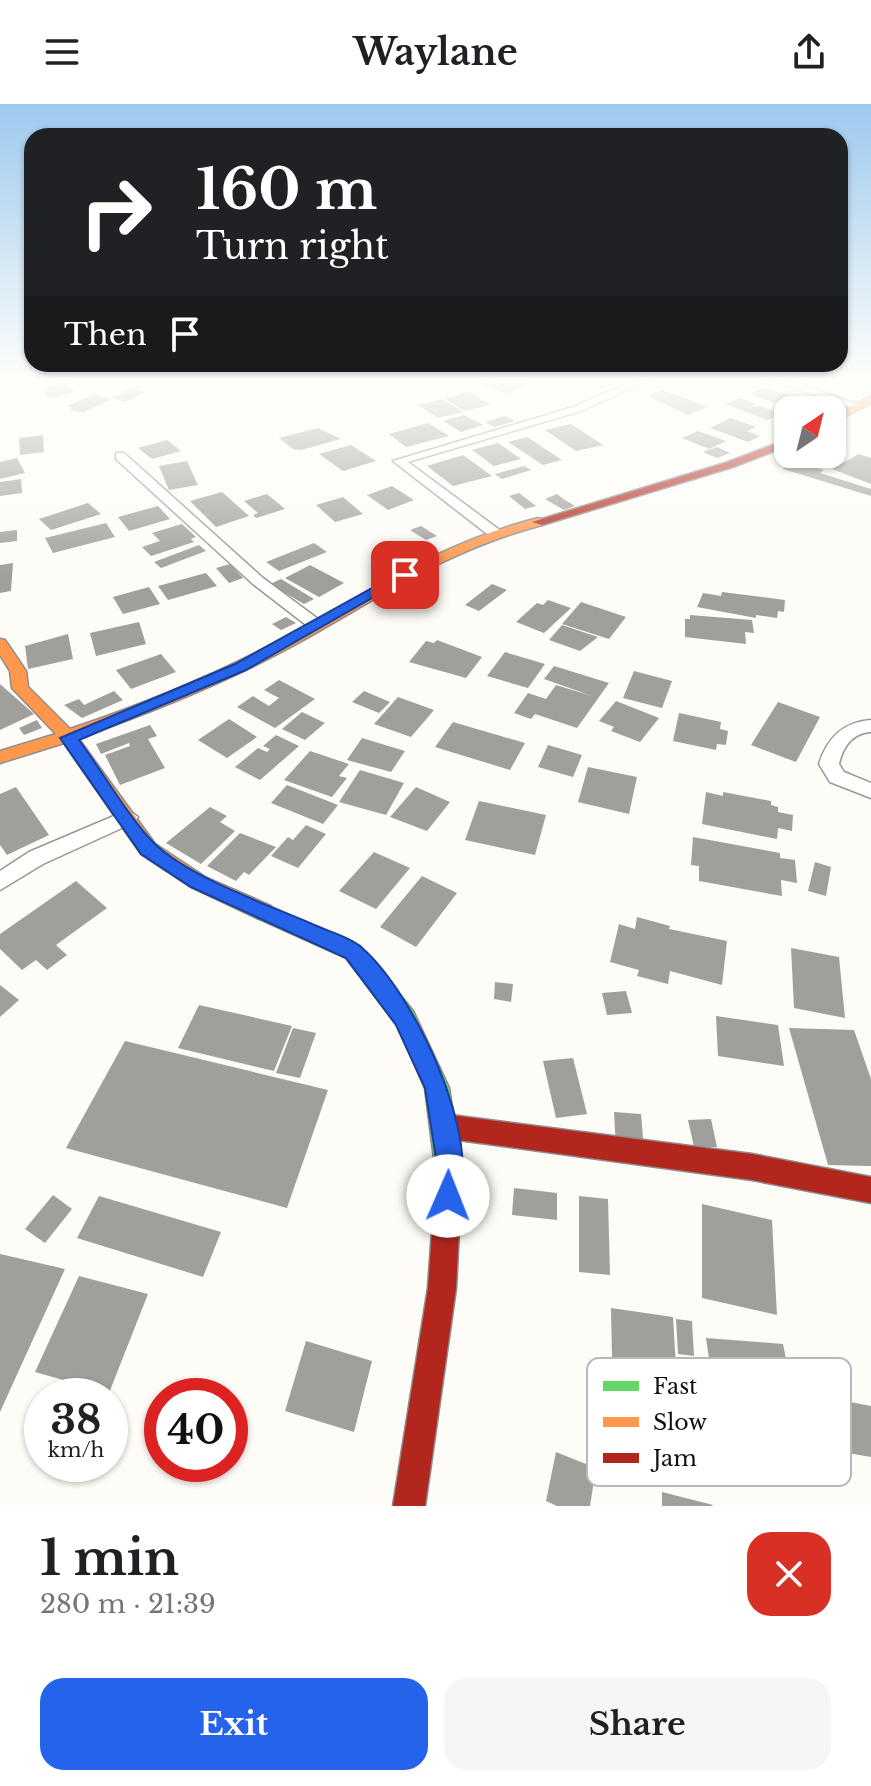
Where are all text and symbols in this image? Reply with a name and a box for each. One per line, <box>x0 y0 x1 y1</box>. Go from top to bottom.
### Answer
icon: menu <box>40 30 84 74</box>
text: Waylane <box>353 30 518 75</box>
icon: share <box>787 30 831 74</box>
text: 160 m <box>196 155 377 224</box>
icon: right <box>64 160 168 264</box>
text: Turn right <box>196 224 389 269</box>
icon: arrive <box>163 312 207 356</box>
text: Then <box>64 316 147 353</box>
north arrow <box>774 396 846 468</box>
map controls <box>774 396 846 468</box>
pin <box>371 541 439 609</box>
icon: arrive <box>383 553 427 597</box>
position arrow <box>406 1154 490 1238</box>
legend <box>587 1358 851 1486</box>
text: Fast <box>653 1373 698 1400</box>
speed limit sign: 40 <box>144 1378 248 1482</box>
text: 38 <box>51 1395 101 1445</box>
text: Slow <box>653 1409 707 1436</box>
text: km/h <box>48 1438 104 1462</box>
text: Jam <box>650 1445 697 1472</box>
text: 1 min <box>40 1528 179 1588</box>
button: close <box>747 1532 831 1616</box>
text: 280 m · 21:39 <box>40 1588 216 1620</box>
button: Exit <box>40 1678 428 1770</box>
button: Share <box>444 1678 831 1770</box>

